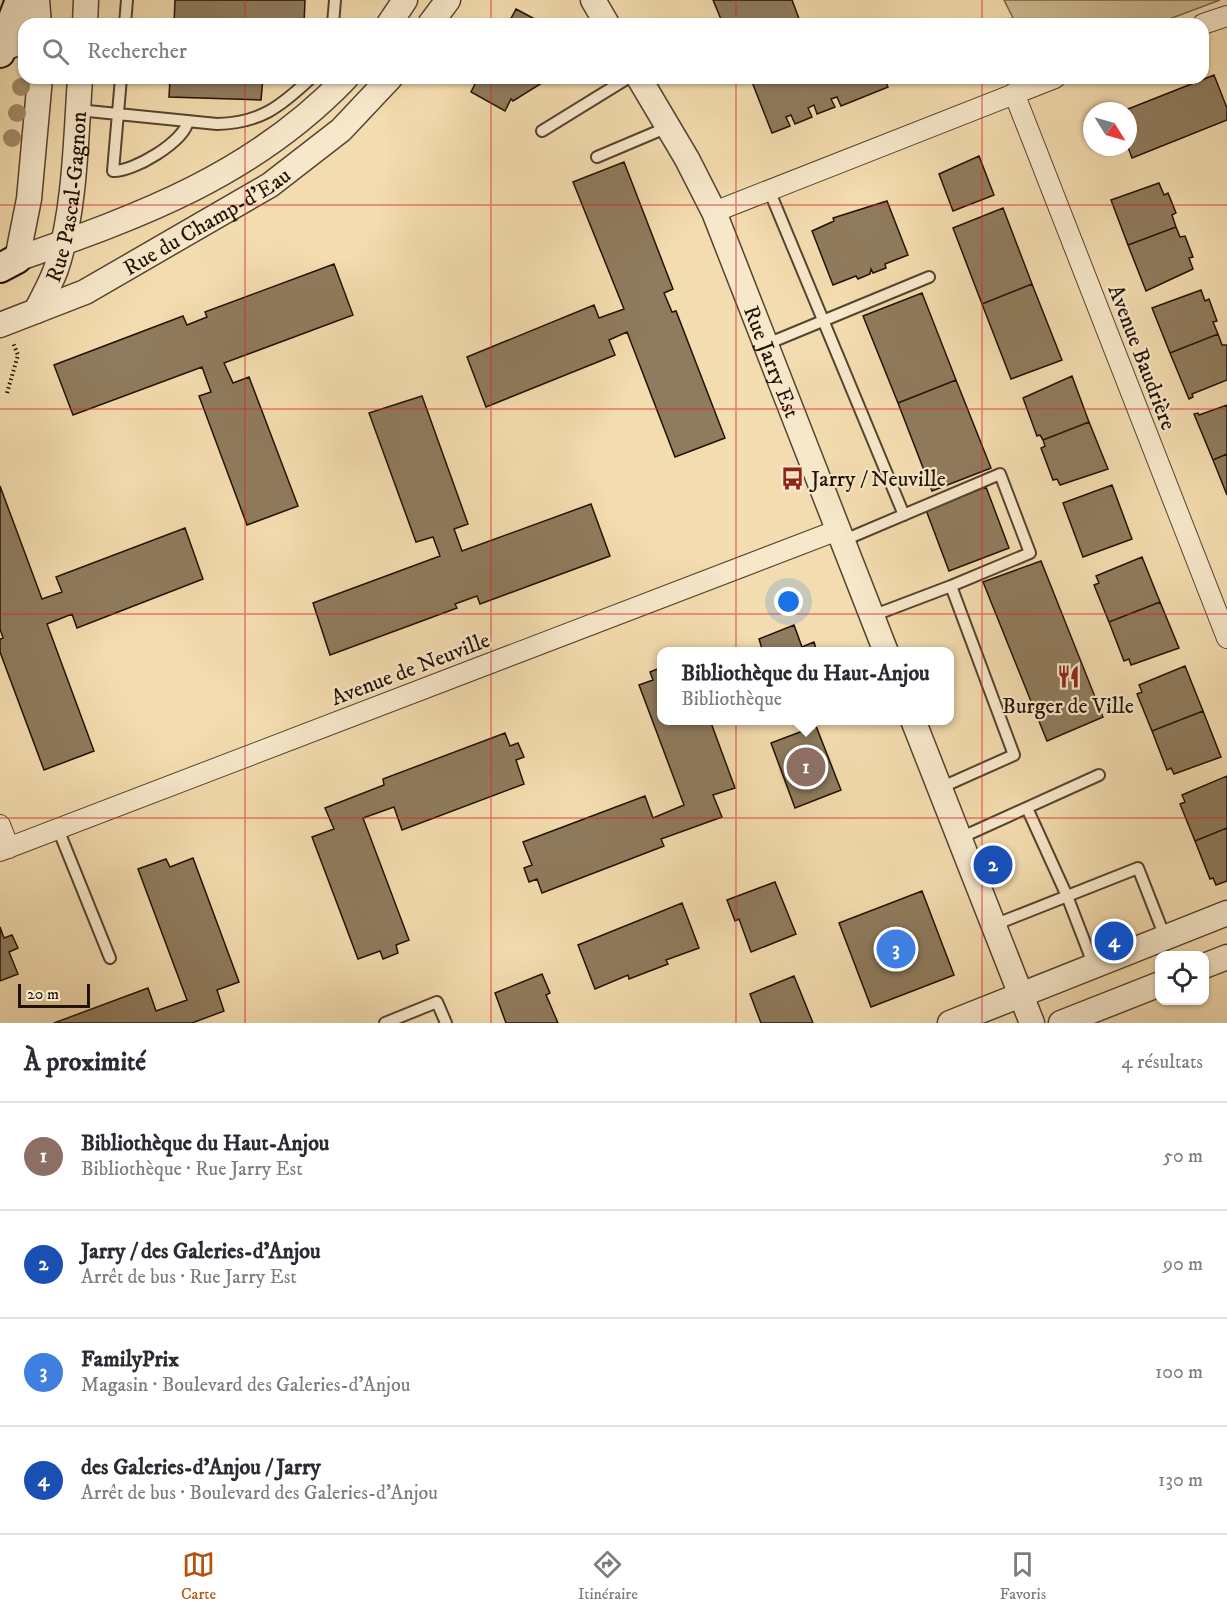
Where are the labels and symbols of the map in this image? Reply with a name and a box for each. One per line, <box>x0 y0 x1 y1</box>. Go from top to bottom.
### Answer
north arrow <box>1083 102 1137 156</box>
street label: Rue Pascal-Gagnon <box>40 110 93 286</box>
street label: Rue du Champ-d'Eau <box>119 162 297 282</box>
street label: Avenue Baudrière <box>1102 281 1182 434</box>
street label: Rue Jarry Est <box>737 302 805 422</box>
bus stop icon: Jarry / Neuville <box>780 465 806 491</box>
place label: Jarry / Neuville <box>809 466 946 493</box>
your location <box>774 587 803 616</box>
street label: Avenue de Neuville <box>327 627 494 712</box>
restaurant icon: Burger de Ville <box>1055 663 1081 689</box>
place label: Burger de Ville <box>1002 693 1134 720</box>
pin: 1 <box>786 744 826 789</box>
pin: 2 <box>974 842 1012 888</box>
pin: 4 <box>1094 918 1134 964</box>
pin: 3 <box>876 926 916 972</box>
scale bar <box>18 981 90 1008</box>

